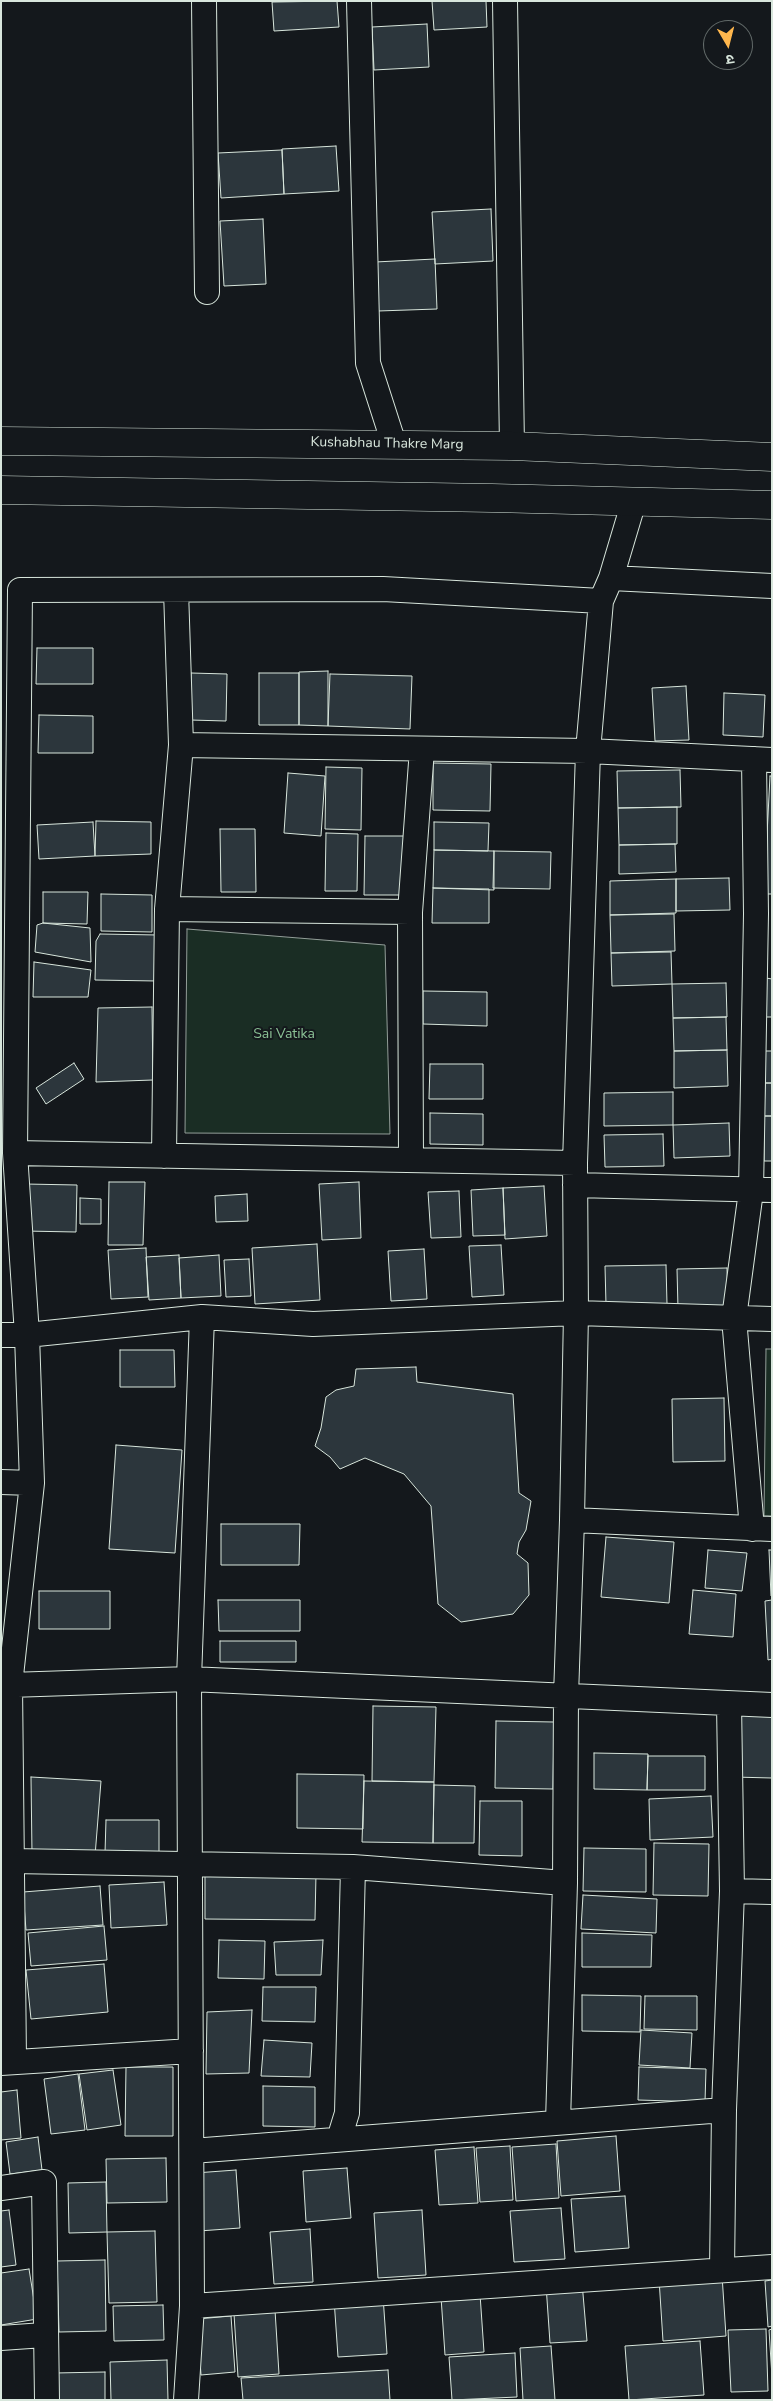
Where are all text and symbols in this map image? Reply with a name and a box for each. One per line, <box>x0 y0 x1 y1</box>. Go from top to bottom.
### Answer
north arrow <box>703 20 753 70</box>
text: उ <box>725 49 735 69</box>
street label: Kushabhau Thakre Marg <box>310 434 464 454</box>
park label: Sai Vatika <box>253 1027 315 1043</box>

